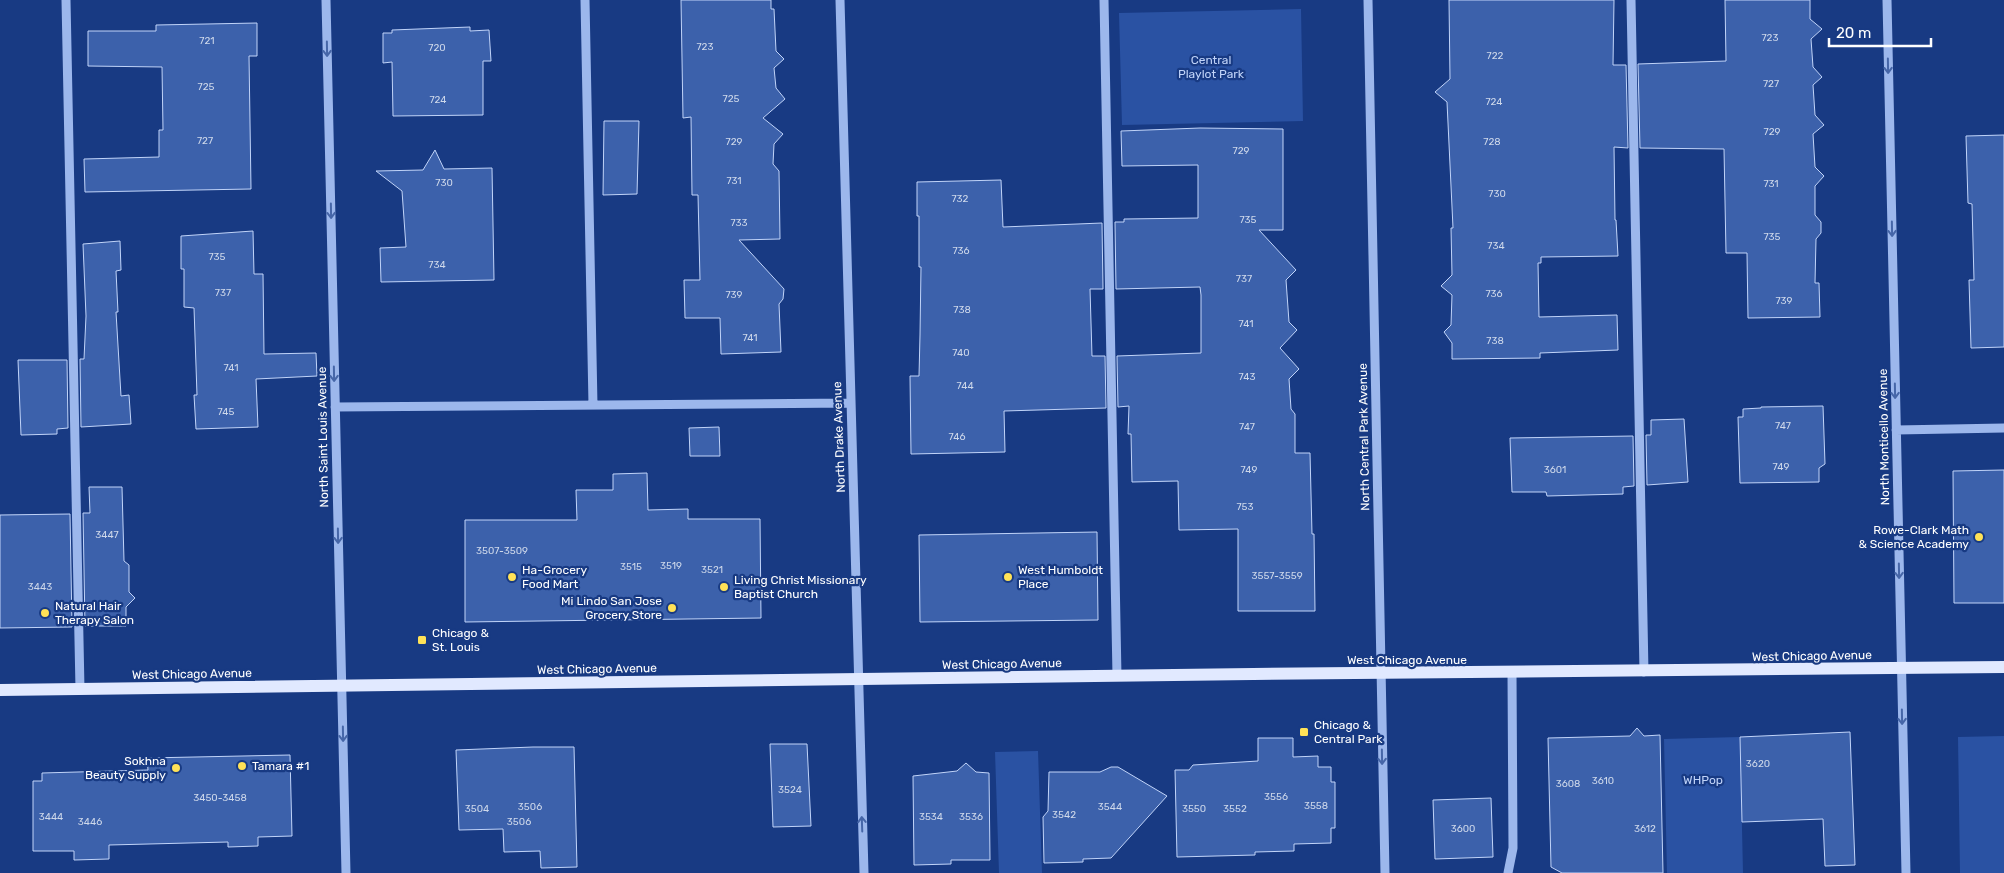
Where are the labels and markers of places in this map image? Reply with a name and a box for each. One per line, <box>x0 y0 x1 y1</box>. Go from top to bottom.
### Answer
place label: Rowe-Clark Math & Science Academy <box>1859 523 1969 551</box>
marker: Rowe-Clark Math & Science Academy <box>1973 531 1985 543</box>
place label: Ha-Grocery Food Mart <box>522 563 587 591</box>
place label: West Humboldt Place <box>1018 563 1103 591</box>
marker: Ha-Grocery Food Mart <box>506 571 518 583</box>
marker: West Humboldt Place <box>1002 571 1014 583</box>
place label: Living Christ Missionary Baptist Church <box>734 573 867 601</box>
marker: Living Christ Missionary Baptist Church <box>718 581 730 593</box>
place label: Mi Lindo San Jose Grocery Store <box>561 594 662 622</box>
place label: Natural Hair Therapy Salon <box>55 599 134 627</box>
marker: Mi Lindo San Jose Grocery Store <box>666 602 678 614</box>
marker: Natural Hair Therapy Salon <box>39 607 51 619</box>
place label: Chicago & St. Louis <box>432 626 489 654</box>
marker: Chicago & St. Louis <box>416 634 428 646</box>
place label: Chicago & Central Park <box>1314 718 1383 746</box>
marker: Chicago & Central Park <box>1298 726 1310 738</box>
place label: Sokhna Beauty Supply <box>85 754 166 782</box>
place label: Tamara #1 <box>252 759 309 773</box>
marker: Tamara #1 <box>236 760 248 772</box>
marker: Sokhna Beauty Supply <box>170 762 182 774</box>

